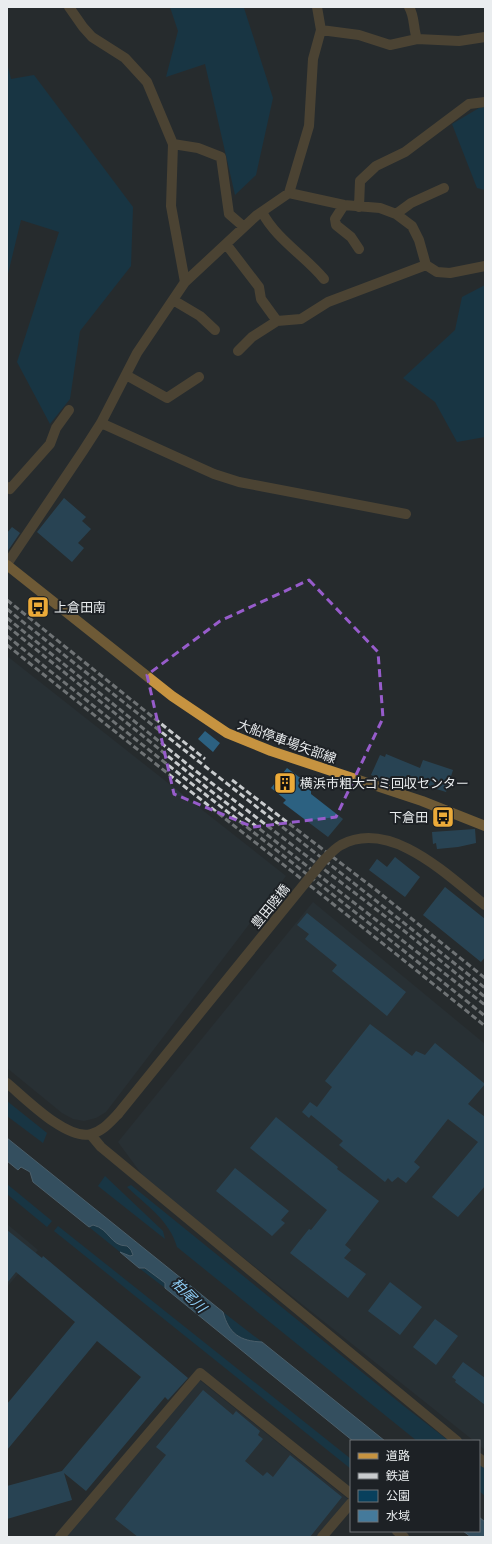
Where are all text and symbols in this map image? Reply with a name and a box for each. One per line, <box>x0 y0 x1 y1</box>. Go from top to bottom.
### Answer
bus stop icon: 上倉田南 <box>25 594 51 620</box>
place label: 上倉田南 <box>54 601 106 617</box>
street label: 大船停車場矢部線 <box>235 717 338 768</box>
building icon: 横浜市粗大ゴミ回収センター <box>272 770 298 796</box>
place label: 横浜市粗大ゴミ回収センター <box>300 777 469 793</box>
bus stop icon: 下倉田 <box>430 804 456 830</box>
place label: 下倉田 <box>389 811 428 827</box>
street label: 豊田陸橋 <box>249 882 294 933</box>
water label: 柏尾川 <box>167 1275 210 1318</box>
legend <box>350 1440 480 1532</box>
text: 道路 <box>386 1449 410 1465</box>
text: 鉄道 <box>386 1469 410 1485</box>
text: 公園 <box>386 1489 410 1505</box>
text: 水域 <box>386 1509 410 1525</box>

